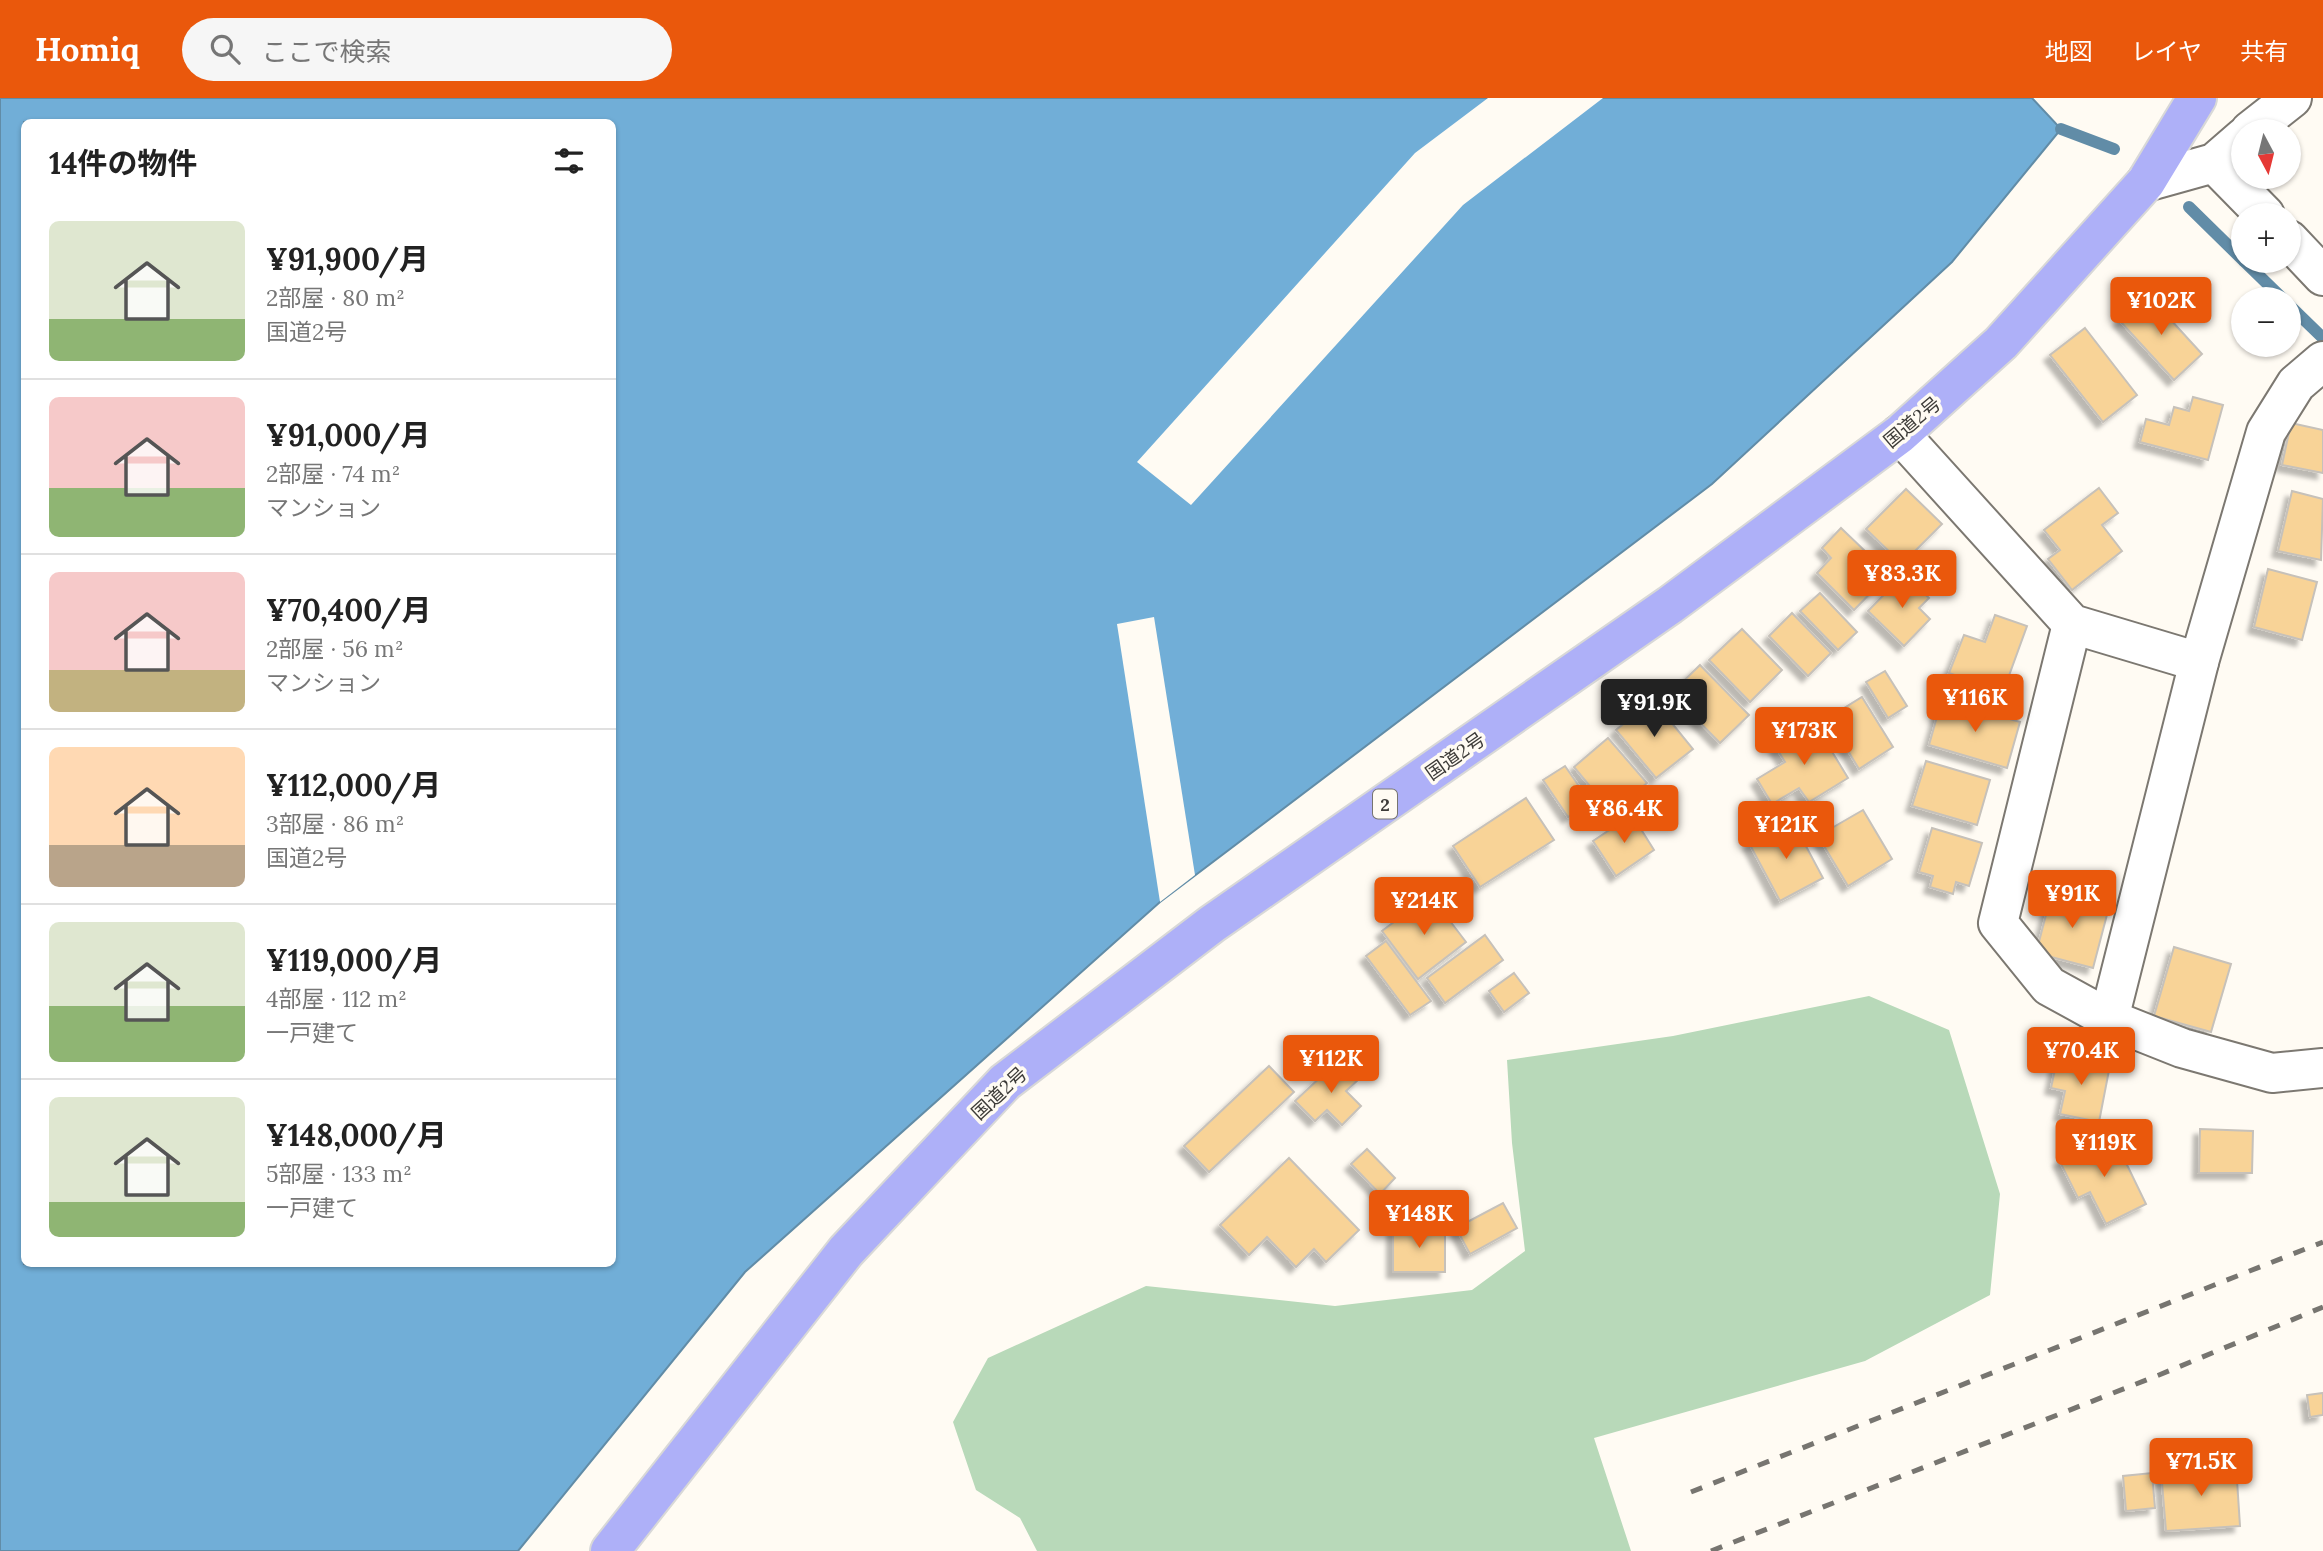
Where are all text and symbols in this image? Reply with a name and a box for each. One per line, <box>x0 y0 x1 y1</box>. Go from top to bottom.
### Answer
search box <box>182 18 672 81</box>
text: Homiq <box>35 28 140 70</box>
icon: search <box>206 30 244 68</box>
text: ここで検索 <box>262 35 392 68</box>
text: 地図 <box>2045 36 2093 67</box>
text: レイヤ <box>2131 36 2202 67</box>
text: 共有 <box>2240 36 2288 67</box>
north arrow <box>2231 119 2301 189</box>
map controls <box>2231 119 2301 357</box>
icon: filters <box>550 142 588 180</box>
text: 14件の物件 <box>49 144 198 182</box>
button: + <box>2231 203 2301 273</box>
text: ¥91,900/月 <box>266 240 429 278</box>
icon: home <box>105 249 189 333</box>
pin: ¥102K <box>2112 278 2210 337</box>
text: 2部屋 · 80 m² <box>266 283 405 312</box>
text: ¥102K <box>2126 285 2196 314</box>
button: − <box>2231 287 2301 357</box>
text: 国道2号 <box>266 317 347 346</box>
street label: 国道2号 <box>1879 391 1945 453</box>
text: ¥91,000/月 <box>266 416 430 454</box>
icon: home <box>105 425 189 509</box>
text: 2部屋 · 74 m² <box>266 459 400 488</box>
text: マンション <box>266 493 381 522</box>
pin: ¥83.3K <box>1845 550 1959 610</box>
text: ¥83.3K <box>1863 558 1941 587</box>
text: ¥70,400/月 <box>266 591 431 629</box>
icon: home <box>105 600 189 684</box>
text: 2部屋 · 56 m² <box>266 634 404 663</box>
text: マンション <box>266 668 381 697</box>
pin: ¥116K <box>1926 674 2024 734</box>
pin: ¥91.9K <box>1597 680 1711 739</box>
text: ¥116K <box>1943 682 2007 711</box>
text: ¥91.9K <box>1617 687 1691 716</box>
pin: ¥173K <box>1755 708 1853 767</box>
text: ¥173K <box>1771 715 1837 744</box>
street label: 国道2号 <box>1421 727 1489 785</box>
text: ¥112,000/月 <box>266 766 441 804</box>
icon: home <box>105 775 189 859</box>
pin: ¥86.4K <box>1567 786 1681 845</box>
road number: 2 <box>1373 790 1397 818</box>
text: ¥86.4K <box>1585 793 1663 822</box>
pin: ¥121K <box>1737 802 1835 861</box>
text: 3部屋 · 86 m² <box>266 809 404 838</box>
text: ¥121K <box>1754 809 1818 838</box>
text: 国道2号 <box>266 843 347 872</box>
pin: ¥91K <box>2031 870 2113 930</box>
pin: ¥214K <box>1375 878 1473 937</box>
text: ¥91K <box>2044 878 2100 907</box>
text: ¥214K <box>1390 885 1458 914</box>
text: ¥119,000/月 <box>266 941 442 979</box>
icon: home <box>105 950 189 1034</box>
text: 4部屋 · 112 m² <box>266 984 407 1013</box>
text: 一戸建て <box>266 1018 358 1047</box>
pin: ¥70.4K <box>2024 1028 2138 1087</box>
pin: ¥112K <box>1282 1035 1380 1095</box>
text: ¥70.4K <box>2043 1035 2119 1064</box>
text: ¥112K <box>1299 1043 1363 1072</box>
street label: 国道2号 <box>966 1061 1032 1125</box>
text: ¥148,000/月 <box>266 1116 447 1154</box>
pin: ¥119K <box>2055 1119 2153 1179</box>
icon: home <box>105 1125 189 1209</box>
text: ¥119K <box>2072 1127 2136 1156</box>
text: 5部屋 · 133 m² <box>266 1159 412 1188</box>
pin: ¥148K <box>1370 1190 1468 1250</box>
text: 一戸建て <box>266 1193 358 1222</box>
text: ¥148K <box>1385 1198 1453 1227</box>
pin: ¥71.5K <box>2144 1438 2258 1498</box>
text: ¥71.5K <box>2166 1446 2236 1475</box>

